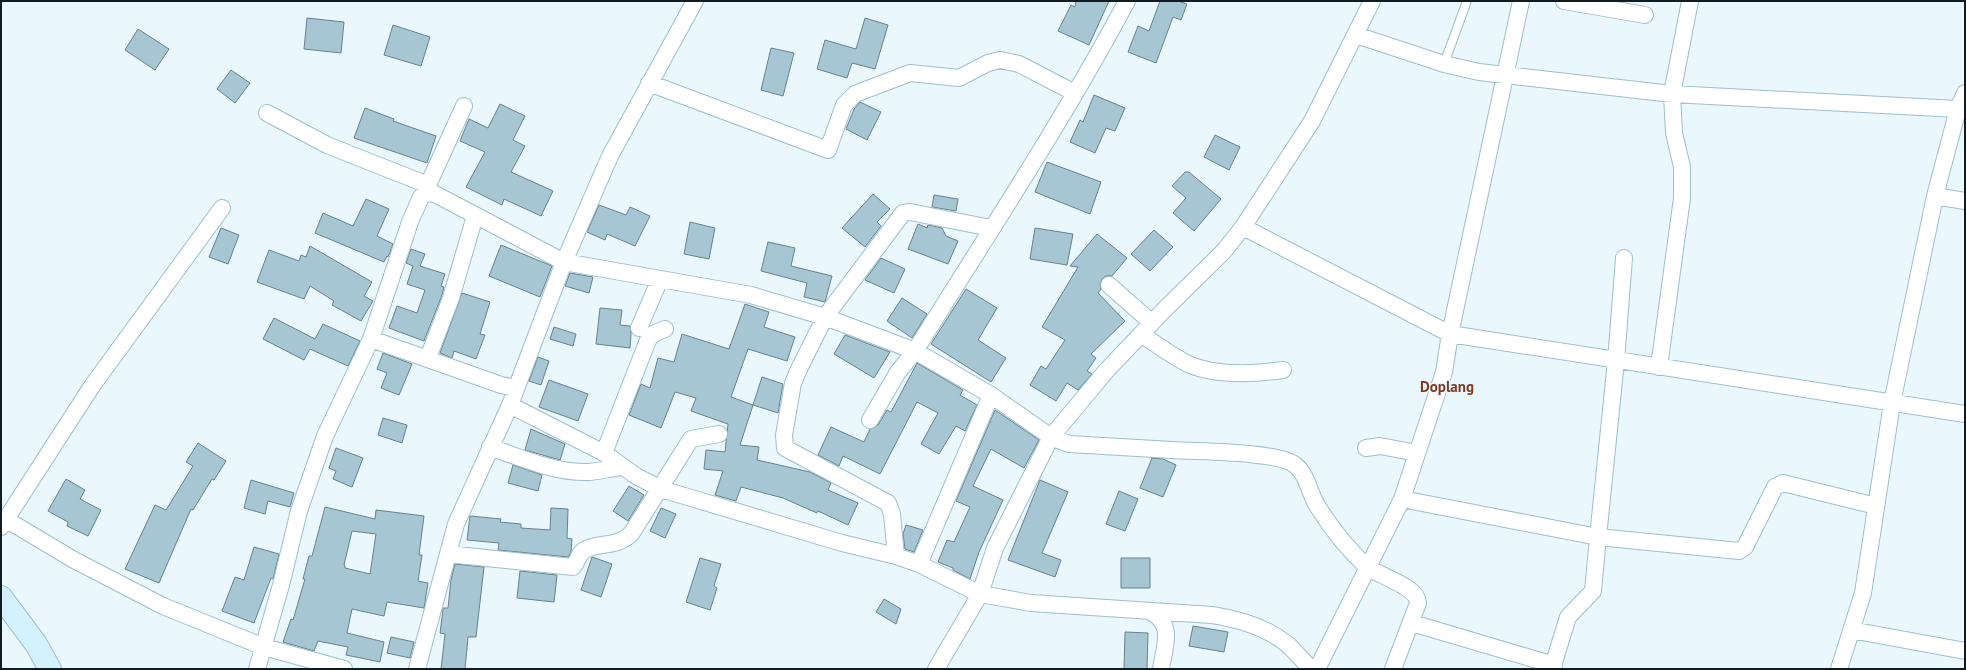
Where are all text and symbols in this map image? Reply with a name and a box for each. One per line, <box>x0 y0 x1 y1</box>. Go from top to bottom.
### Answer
district label: Doplang <box>1420 377 1474 396</box>

